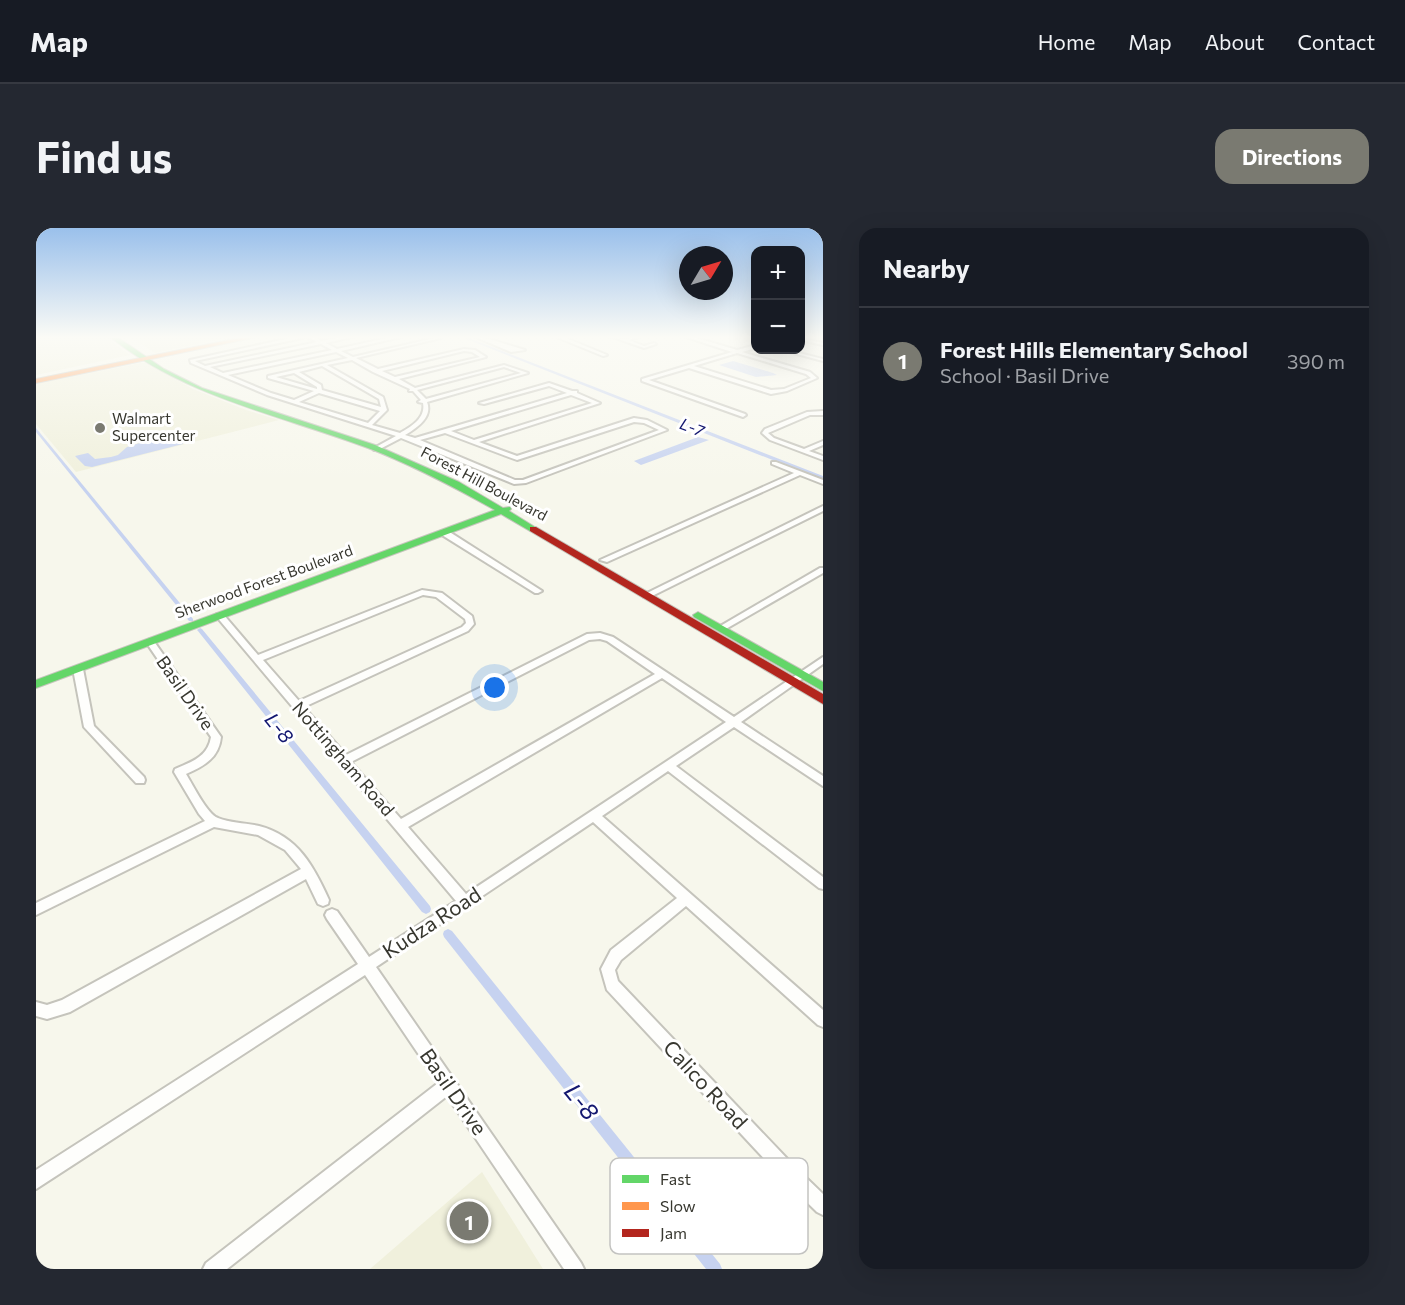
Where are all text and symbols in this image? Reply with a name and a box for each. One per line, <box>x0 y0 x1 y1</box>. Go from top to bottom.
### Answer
text: Map <box>30 24 88 58</box>
text: Home <box>1038 29 1095 54</box>
text: Map <box>1128 29 1172 54</box>
text: About <box>1205 29 1264 54</box>
text: Contact <box>1297 29 1375 54</box>
button: Directions <box>1215 129 1369 184</box>
text: Find us <box>36 130 172 182</box>
north arrow <box>679 246 733 300</box>
map controls <box>751 246 805 354</box>
button: + <box>751 246 805 300</box>
text: Nearby <box>883 252 970 283</box>
button: − <box>751 300 805 354</box>
text: Forest Hills Elementary School <box>940 336 1248 363</box>
text: 1 <box>898 349 907 373</box>
text: 390 m <box>1287 349 1345 373</box>
text: School · Basil Drive <box>940 363 1109 387</box>
place label: Walmart Supercenter <box>112 409 196 444</box>
water label: L-7 <box>677 413 708 440</box>
marker: Walmart Supercenter <box>93 421 107 435</box>
street label: Forest Hill Boulevard <box>418 442 551 524</box>
street label: Sherwood Forest Boulevard <box>172 541 355 622</box>
street label: Basil Drive <box>152 651 219 734</box>
your location <box>480 673 509 702</box>
street label: Nottingham Road <box>288 697 399 820</box>
water label: L-8 <box>260 707 299 747</box>
street label: Kudza Road <box>377 881 485 963</box>
street label: Calico Road <box>659 1034 753 1133</box>
street label: Basil Drive <box>415 1043 493 1139</box>
water label: L-8 <box>559 1077 606 1125</box>
legend <box>610 1158 808 1254</box>
text: Fast <box>660 1169 691 1188</box>
text: Slow <box>660 1196 696 1215</box>
pin: 1 <box>450 1198 488 1244</box>
text: Jam <box>660 1223 687 1242</box>

